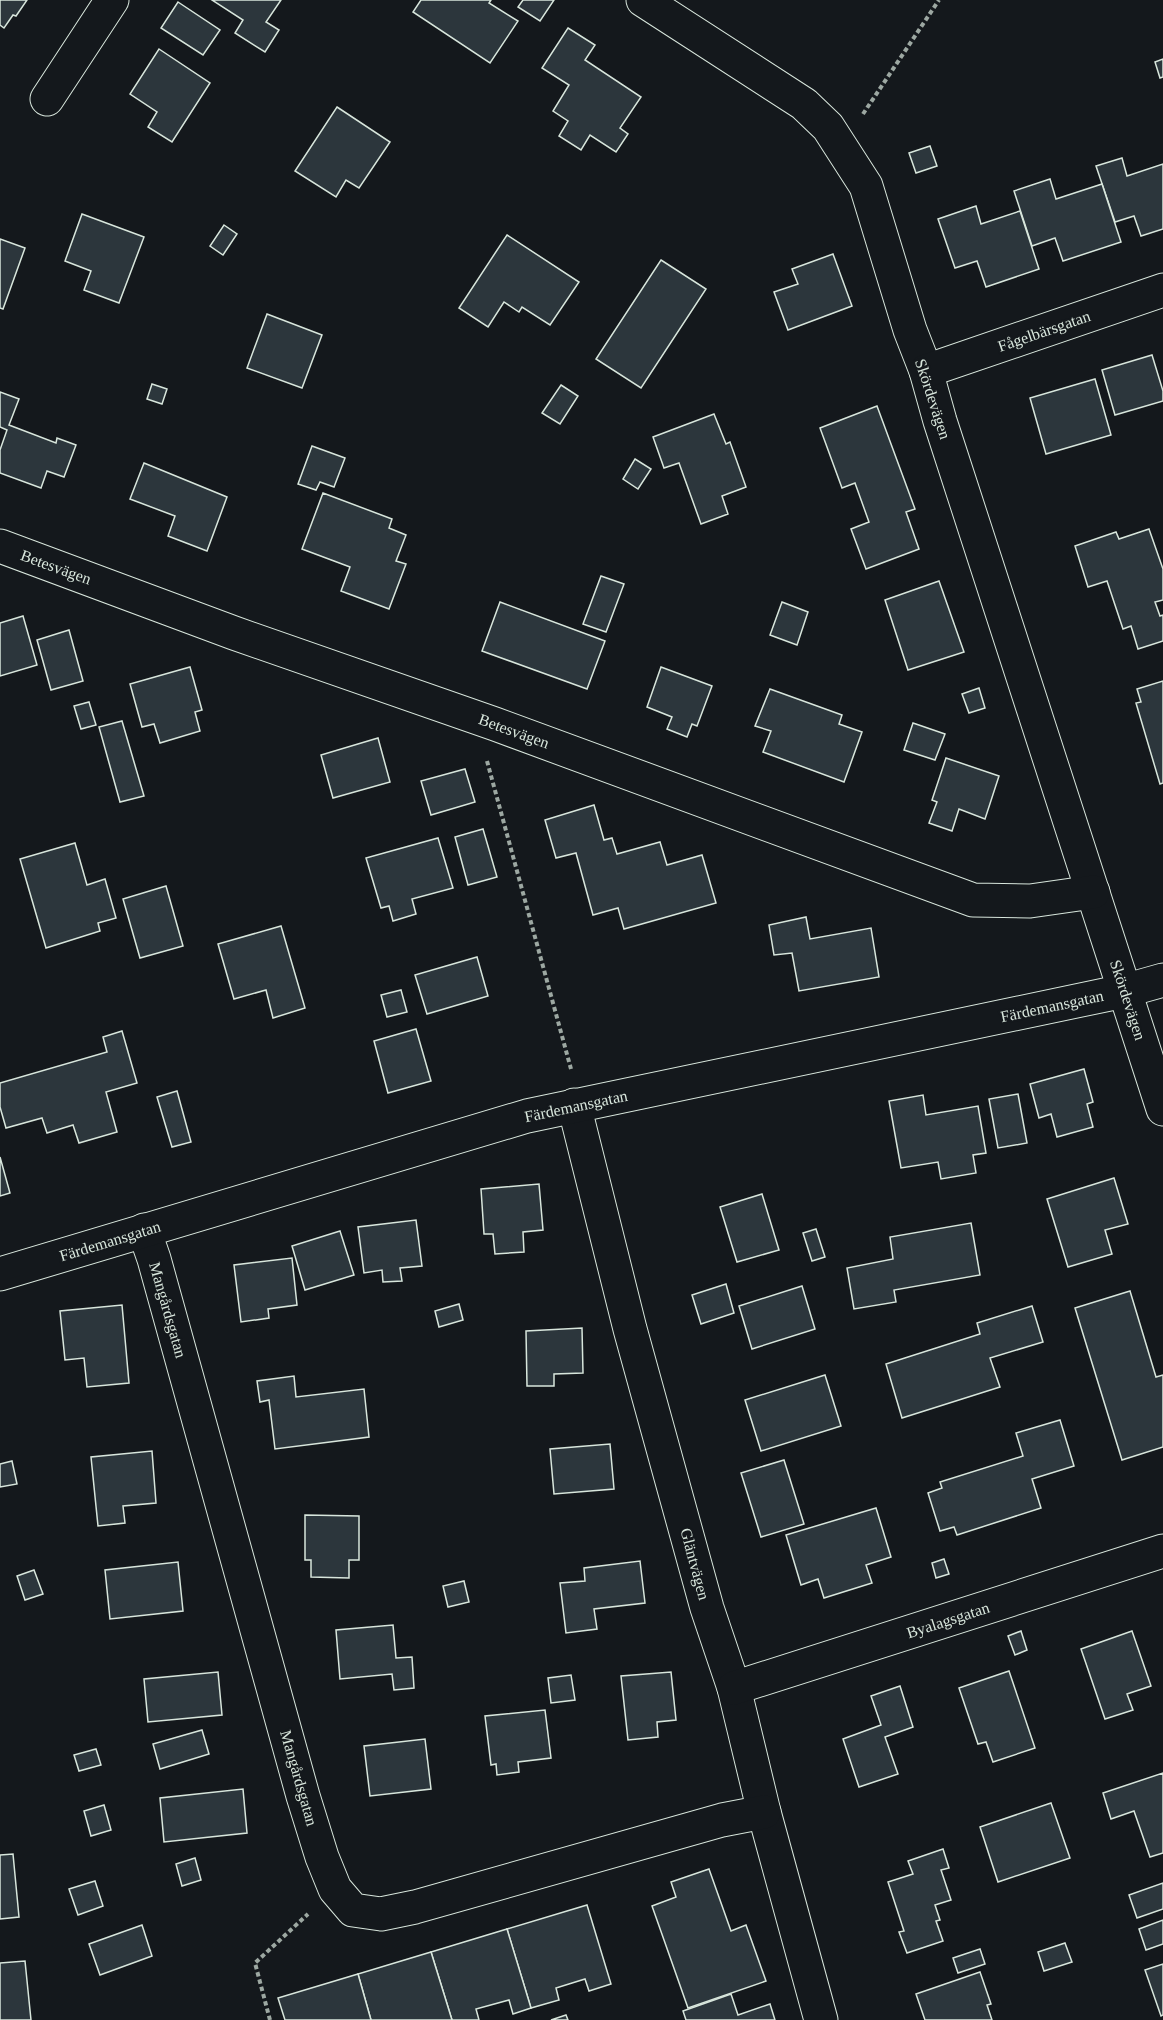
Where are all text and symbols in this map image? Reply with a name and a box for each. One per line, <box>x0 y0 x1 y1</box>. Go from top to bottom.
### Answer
street label: Fågelbärsgatan <box>995 307 1093 356</box>
street label: Skördevägen <box>911 357 954 442</box>
street label: Betesvägen <box>18 546 94 589</box>
street label: Betesvägen <box>476 710 552 753</box>
street label: Skördevägen <box>1106 958 1149 1043</box>
street label: Färdemansgatan <box>999 987 1105 1026</box>
street label: Färdemansgatan <box>523 1087 629 1126</box>
street label: Färdemansgatan <box>57 1218 163 1265</box>
street label: Mangårdsgatan <box>145 1260 190 1360</box>
street label: Gläntvägen <box>676 1526 713 1602</box>
street label: Byalagsgatan <box>904 1599 992 1642</box>
street label: Mangårdsgatan <box>276 1728 321 1828</box>

